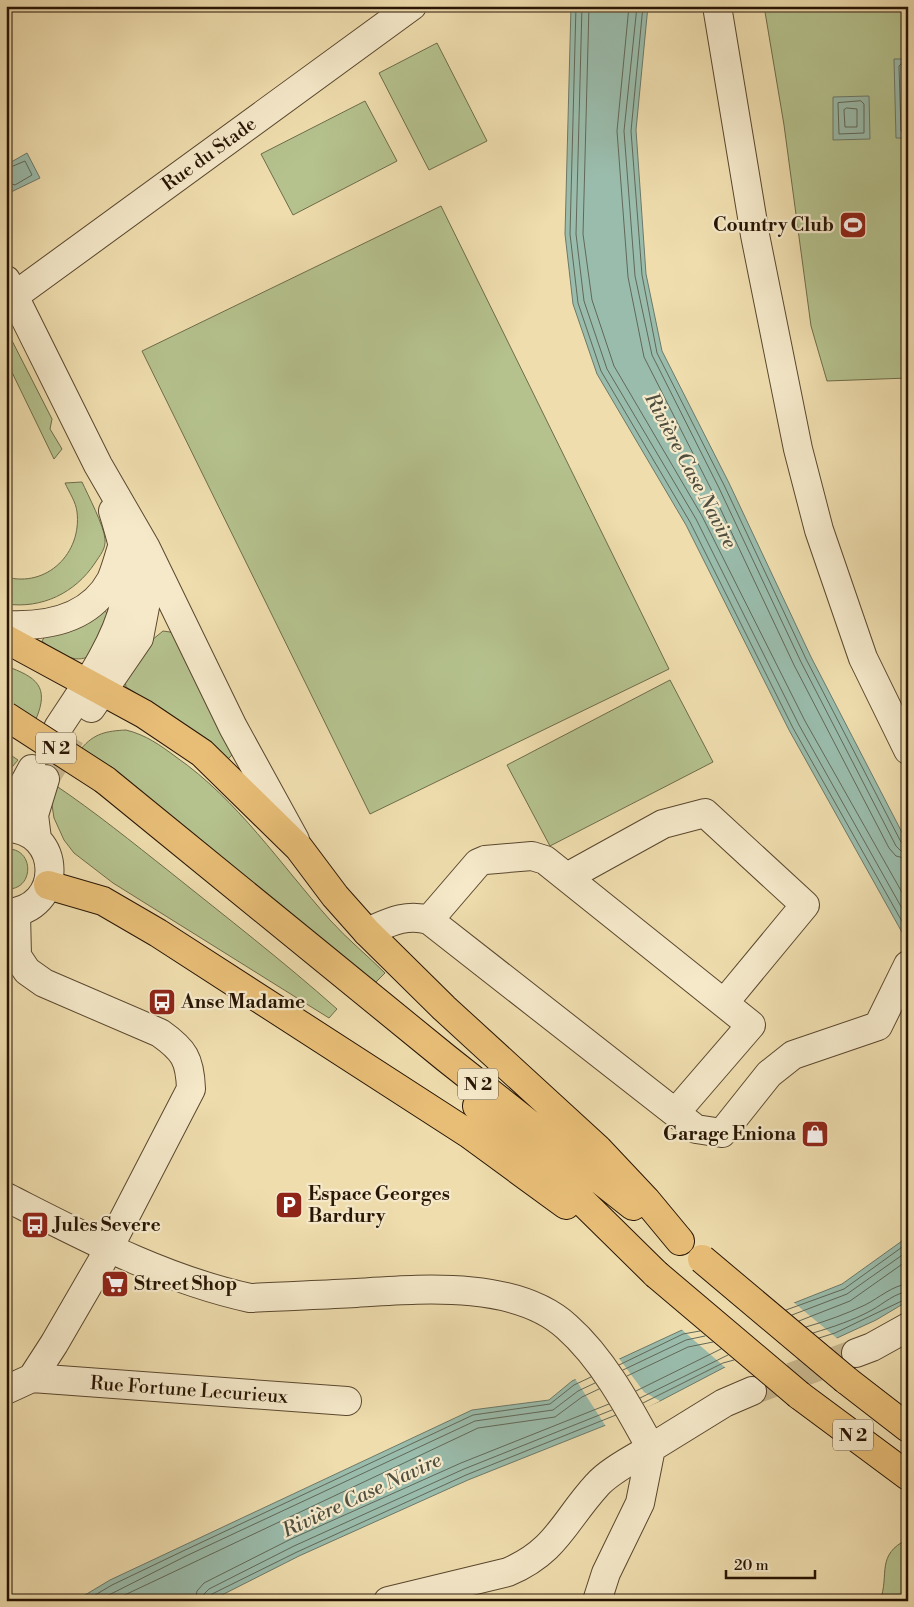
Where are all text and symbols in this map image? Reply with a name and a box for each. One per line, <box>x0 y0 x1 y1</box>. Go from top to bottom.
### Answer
street label: Rue du Stade <box>157 112 261 196</box>
sports icon: Country Club <box>838 210 868 240</box>
place label: Country Club <box>713 213 834 237</box>
water label: Rivière Case Navire <box>638 388 742 554</box>
road number: N 2 <box>36 732 76 764</box>
bus stop icon: Anse Madame <box>147 987 177 1017</box>
place label: Anse Madame <box>180 990 305 1014</box>
road number: N 2 <box>458 1068 498 1100</box>
shop icon: Garage Eniona <box>800 1119 830 1149</box>
place label: Garage Eniona <box>663 1122 797 1146</box>
place label: Espace Georges Bardury <box>308 1182 450 1228</box>
parking icon: Espace Georges Bardury <box>274 1190 304 1220</box>
bus stop icon: Jules Severe <box>20 1210 50 1240</box>
place label: Jules Severe <box>51 1213 161 1237</box>
supermarket icon: Street Shop <box>100 1269 130 1299</box>
place label: Street Shop <box>134 1272 237 1296</box>
street label: Rue Fortune Lecurieux <box>89 1371 289 1409</box>
road number: N 2 <box>833 1420 873 1450</box>
water label: Rivière Case Navire <box>278 1448 446 1544</box>
scale bar <box>726 1547 815 1579</box>
text: 20 m <box>734 1556 769 1575</box>

